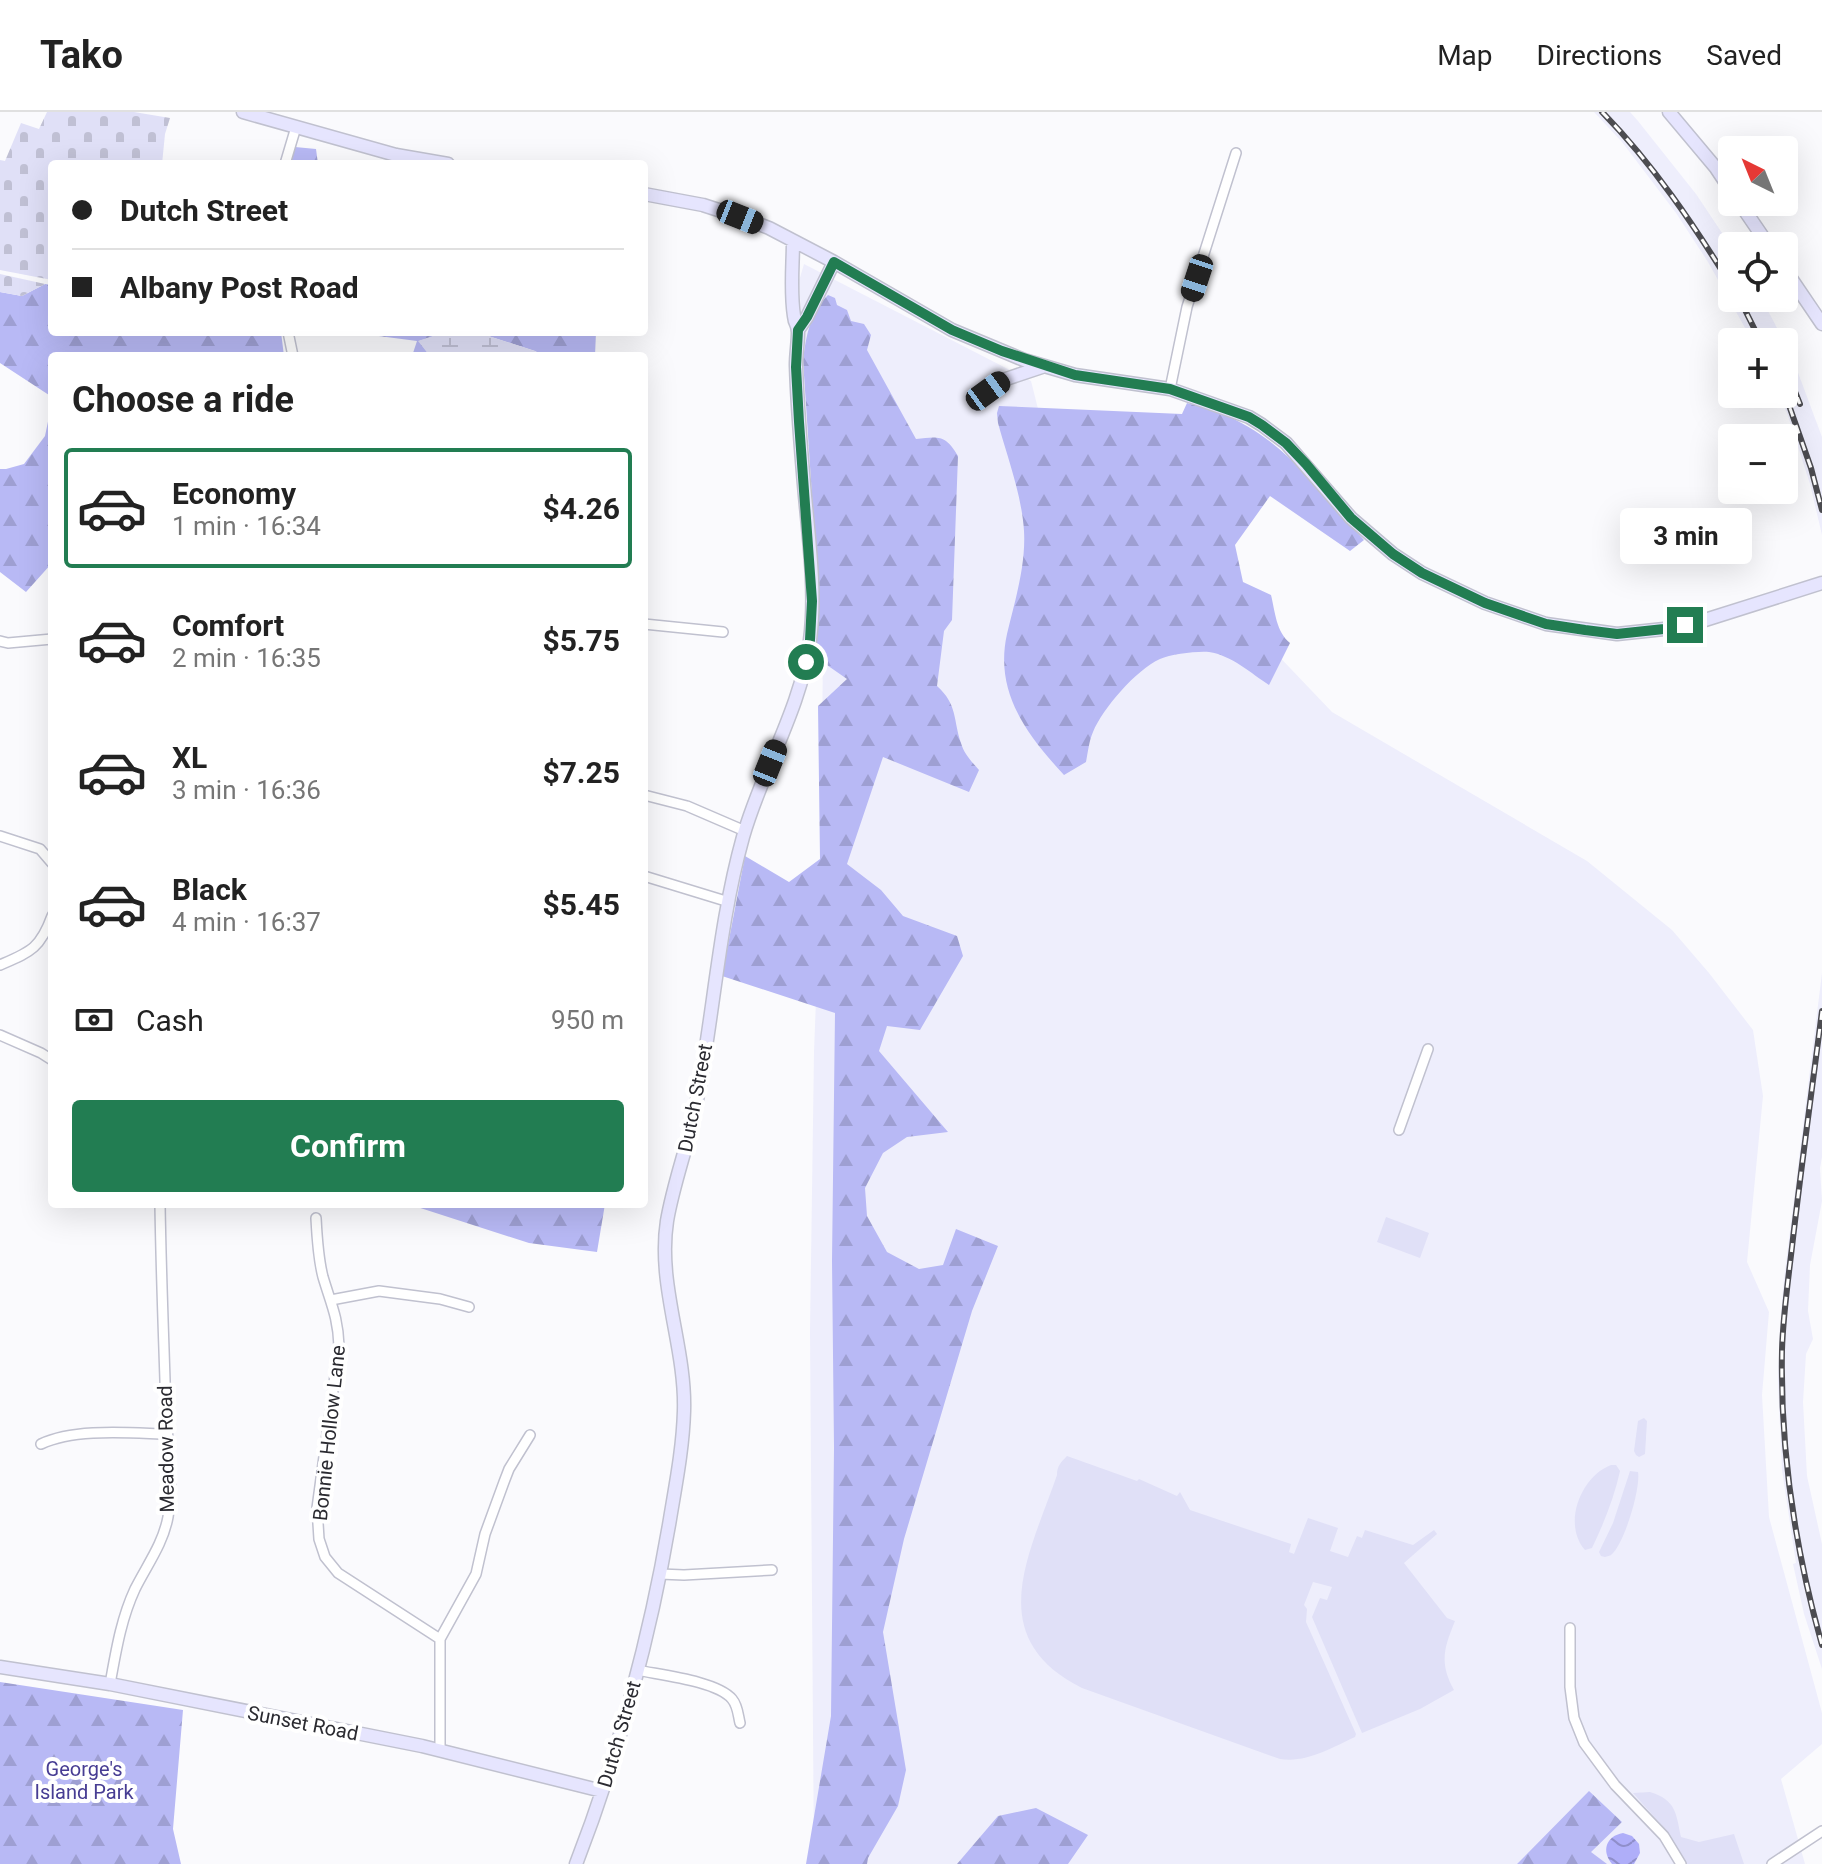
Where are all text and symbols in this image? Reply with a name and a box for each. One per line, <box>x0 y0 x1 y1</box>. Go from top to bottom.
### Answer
text: Tako <box>40 33 123 77</box>
text: Map <box>1437 39 1493 72</box>
text: Directions <box>1537 39 1662 72</box>
text: Saved <box>1706 39 1782 72</box>
north arrow <box>1718 136 1798 216</box>
map controls <box>1718 136 1798 504</box>
text: Dutch Street <box>120 193 288 228</box>
car <box>713 197 767 237</box>
button: locate <box>1718 232 1798 312</box>
car <box>1178 251 1216 305</box>
text: Albany Post Road <box>120 270 359 305</box>
button: + <box>1718 328 1798 408</box>
car <box>962 367 1014 415</box>
text: Choose a ride <box>72 379 294 421</box>
button: − <box>1718 424 1798 504</box>
icon: car <box>76 472 148 544</box>
text: Economy <box>172 476 296 511</box>
text: $4.26 <box>542 491 620 526</box>
callout: 3 min <box>1619 509 1751 565</box>
text: 1 min · 16:34 <box>172 511 321 541</box>
text: 3 min <box>1653 521 1719 551</box>
icon: car <box>76 604 148 676</box>
route end <box>1667 607 1703 643</box>
text: Comfort <box>172 608 284 643</box>
text: $5.75 <box>542 623 620 658</box>
text: 2 min · 16:35 <box>172 643 321 673</box>
route start <box>788 644 824 680</box>
icon: car <box>76 736 148 808</box>
car <box>750 736 790 790</box>
text: XL <box>172 740 207 775</box>
text: $7.25 <box>542 755 620 790</box>
text: 3 min · 16:36 <box>172 775 321 805</box>
icon: car <box>76 868 148 940</box>
text: Black <box>172 872 247 907</box>
text: $5.45 <box>542 887 620 922</box>
text: 4 min · 16:37 <box>172 907 321 937</box>
icon: cash <box>72 998 116 1042</box>
text: Cash <box>136 1003 204 1038</box>
text: 950 m <box>551 1005 624 1035</box>
street label: Dutch Street <box>673 1042 717 1154</box>
button: Confirm <box>72 1100 624 1192</box>
street label: Bonnie Hollow Lane <box>308 1344 350 1522</box>
street label: Meadow Road <box>153 1385 179 1513</box>
street label: Dutch Street <box>592 1678 646 1790</box>
street label: Sunset Road <box>246 1701 360 1745</box>
park label: George's Island Park <box>34 1757 134 1804</box>

